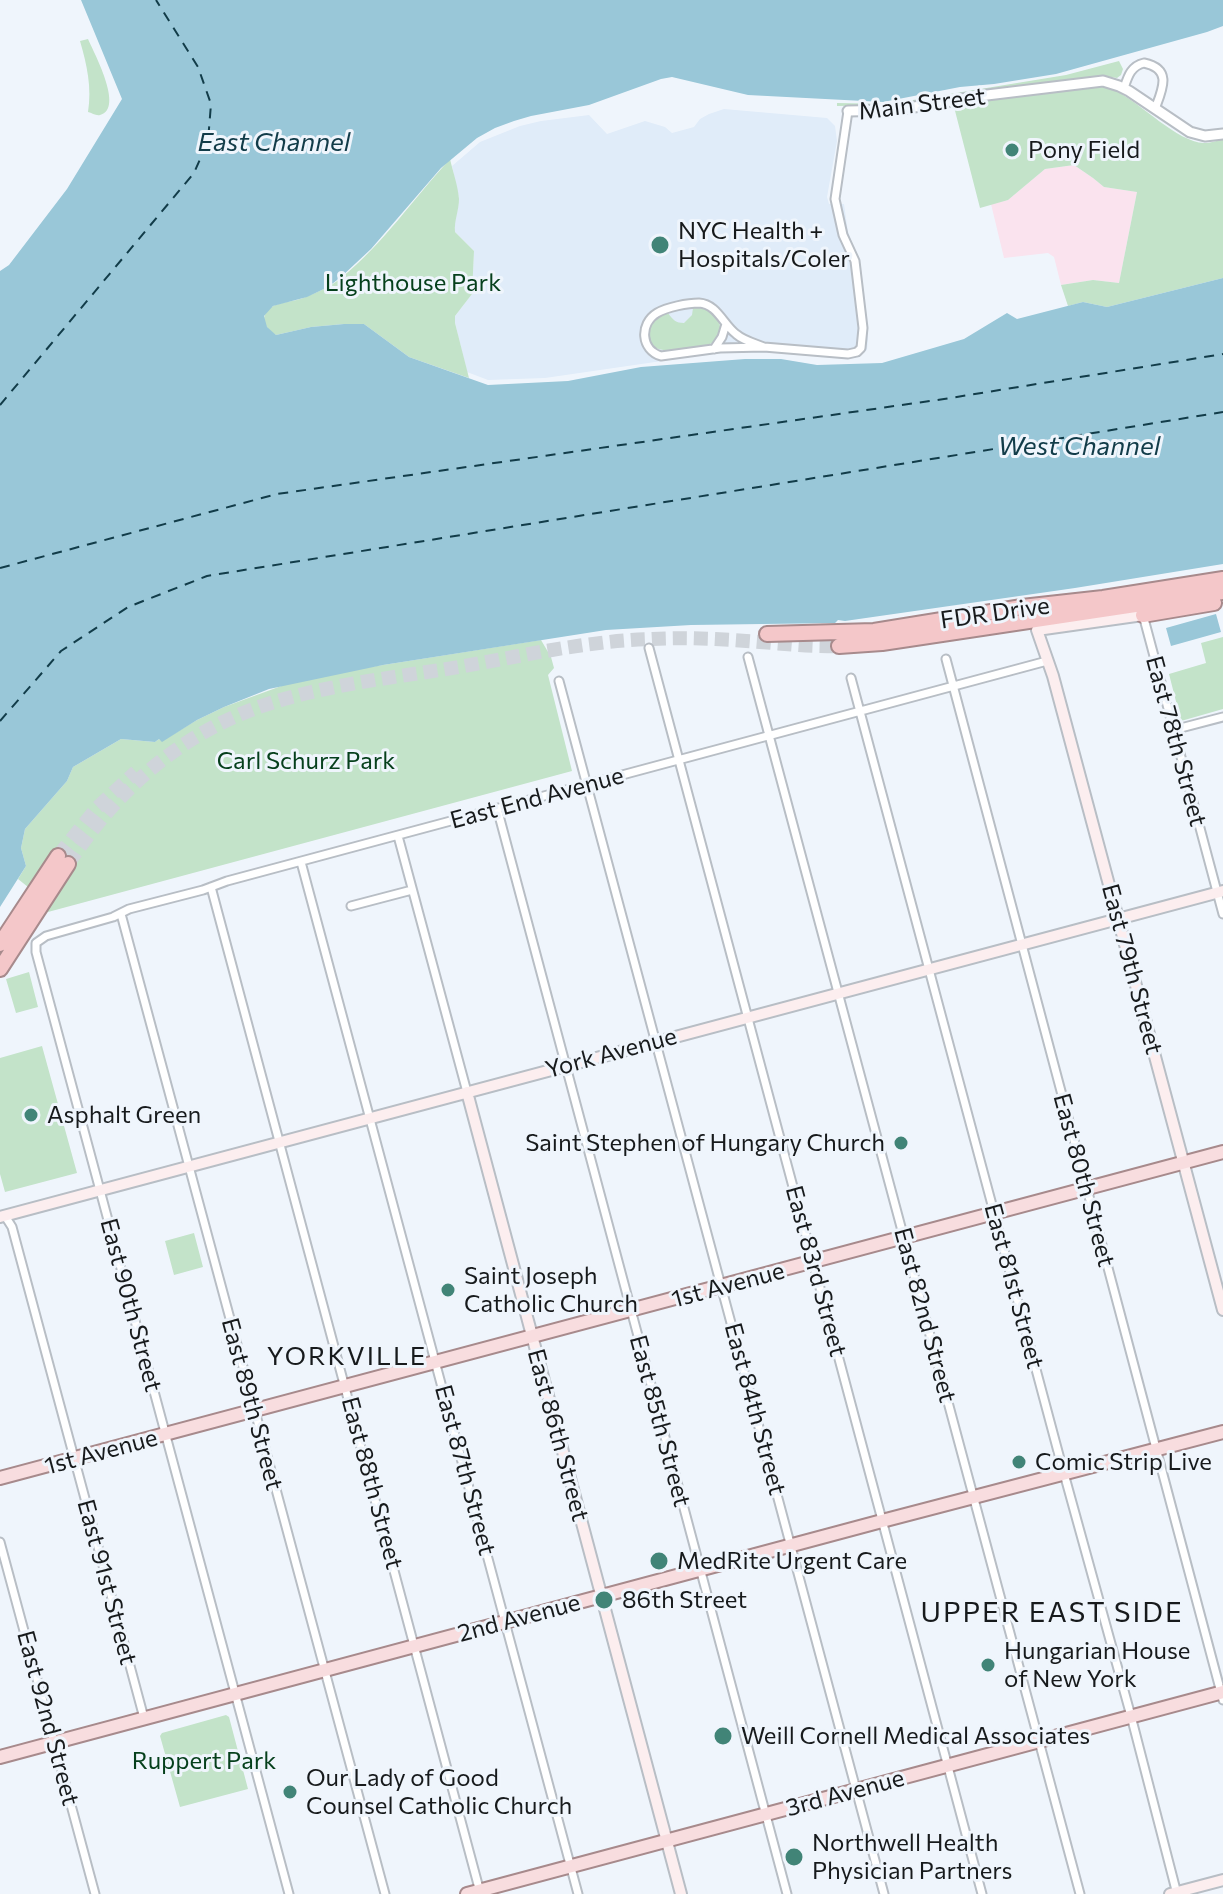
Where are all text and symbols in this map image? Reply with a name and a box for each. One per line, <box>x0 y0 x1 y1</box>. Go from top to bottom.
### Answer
street label: Main Street <box>857 82 987 126</box>
water label: East Channel <box>198 126 350 158</box>
place label: Pony Field <box>1028 136 1140 164</box>
marker: Pony Field <box>1003 141 1021 159</box>
place label: NYC Health + Hospitals/Coler <box>678 217 850 273</box>
marker: NYC Health + Hospitals/Coler <box>649 234 671 256</box>
park label: Lighthouse Park <box>325 269 501 297</box>
water label: West Channel <box>998 430 1160 462</box>
street label: FDR Drive <box>938 591 1052 635</box>
street label: East 78th Street <box>1139 653 1213 829</box>
park label: Carl Schurz Park <box>217 747 395 775</box>
street label: East End Avenue <box>447 761 627 835</box>
street label: East 79th Street <box>1095 881 1169 1057</box>
street label: York Avenue <box>542 1022 680 1084</box>
street label: East 80th Street <box>1047 1090 1121 1270</box>
place label: Asphalt Green <box>47 1101 201 1129</box>
marker: Asphalt Green <box>22 1106 40 1124</box>
place label: Saint Stephen of Hungary Church <box>525 1129 885 1157</box>
marker: Saint Stephen of Hungary Church <box>892 1134 910 1152</box>
street label: East 83rd Street <box>779 1182 853 1360</box>
street label: East 81st Street <box>978 1200 1050 1372</box>
street label: East 90th Street <box>94 1215 168 1395</box>
street label: East 82nd Street <box>888 1224 962 1406</box>
street label: 1st Avenue <box>668 1256 788 1314</box>
place label: Saint Joseph Catholic Church <box>464 1262 638 1318</box>
marker: Saint Joseph Catholic Church <box>439 1281 457 1299</box>
street label: East 89th Street <box>215 1315 289 1493</box>
street label: East 84th Street <box>718 1320 792 1498</box>
street label: East 85th Street <box>623 1332 697 1510</box>
district label: YORKVILLE <box>267 1340 427 1372</box>
street label: East 86th Street <box>521 1346 595 1524</box>
street label: East 87th Street <box>428 1382 502 1558</box>
street label: East 88th Street <box>335 1394 409 1572</box>
street label: 1st Avenue <box>41 1423 161 1481</box>
place label: Comic Strip Live <box>1035 1448 1212 1476</box>
marker: Comic Strip Live <box>1010 1453 1028 1471</box>
street label: East 91st Street <box>71 1496 143 1668</box>
place label: MedRite Urgent Care <box>677 1547 907 1575</box>
marker: MedRite Urgent Care <box>648 1550 670 1572</box>
place label: 86th Street <box>622 1586 747 1614</box>
street label: 2nd Avenue <box>455 1588 583 1648</box>
marker: 86th Street <box>593 1589 615 1611</box>
district label: UPPER EAST SIDE <box>920 1596 1184 1630</box>
street label: East 92nd Street <box>11 1627 85 1809</box>
place label: Hungarian House of New York <box>1004 1637 1190 1693</box>
marker: Hungarian House of New York <box>979 1656 997 1674</box>
place label: Weill Cornell Medical Associates <box>741 1722 1090 1750</box>
marker: Weill Cornell Medical Associates <box>712 1725 734 1747</box>
park label: Ruppert Park <box>132 1747 276 1775</box>
street label: 3rd Avenue <box>783 1763 907 1823</box>
place label: Our Lady of Good Counsel Catholic Church <box>306 1764 572 1820</box>
marker: Our Lady of Good Counsel Catholic Church <box>281 1783 299 1801</box>
place label: Northwell Health Physician Partners <box>812 1829 1012 1885</box>
marker: Northwell Health Physician Partners <box>783 1846 805 1868</box>

